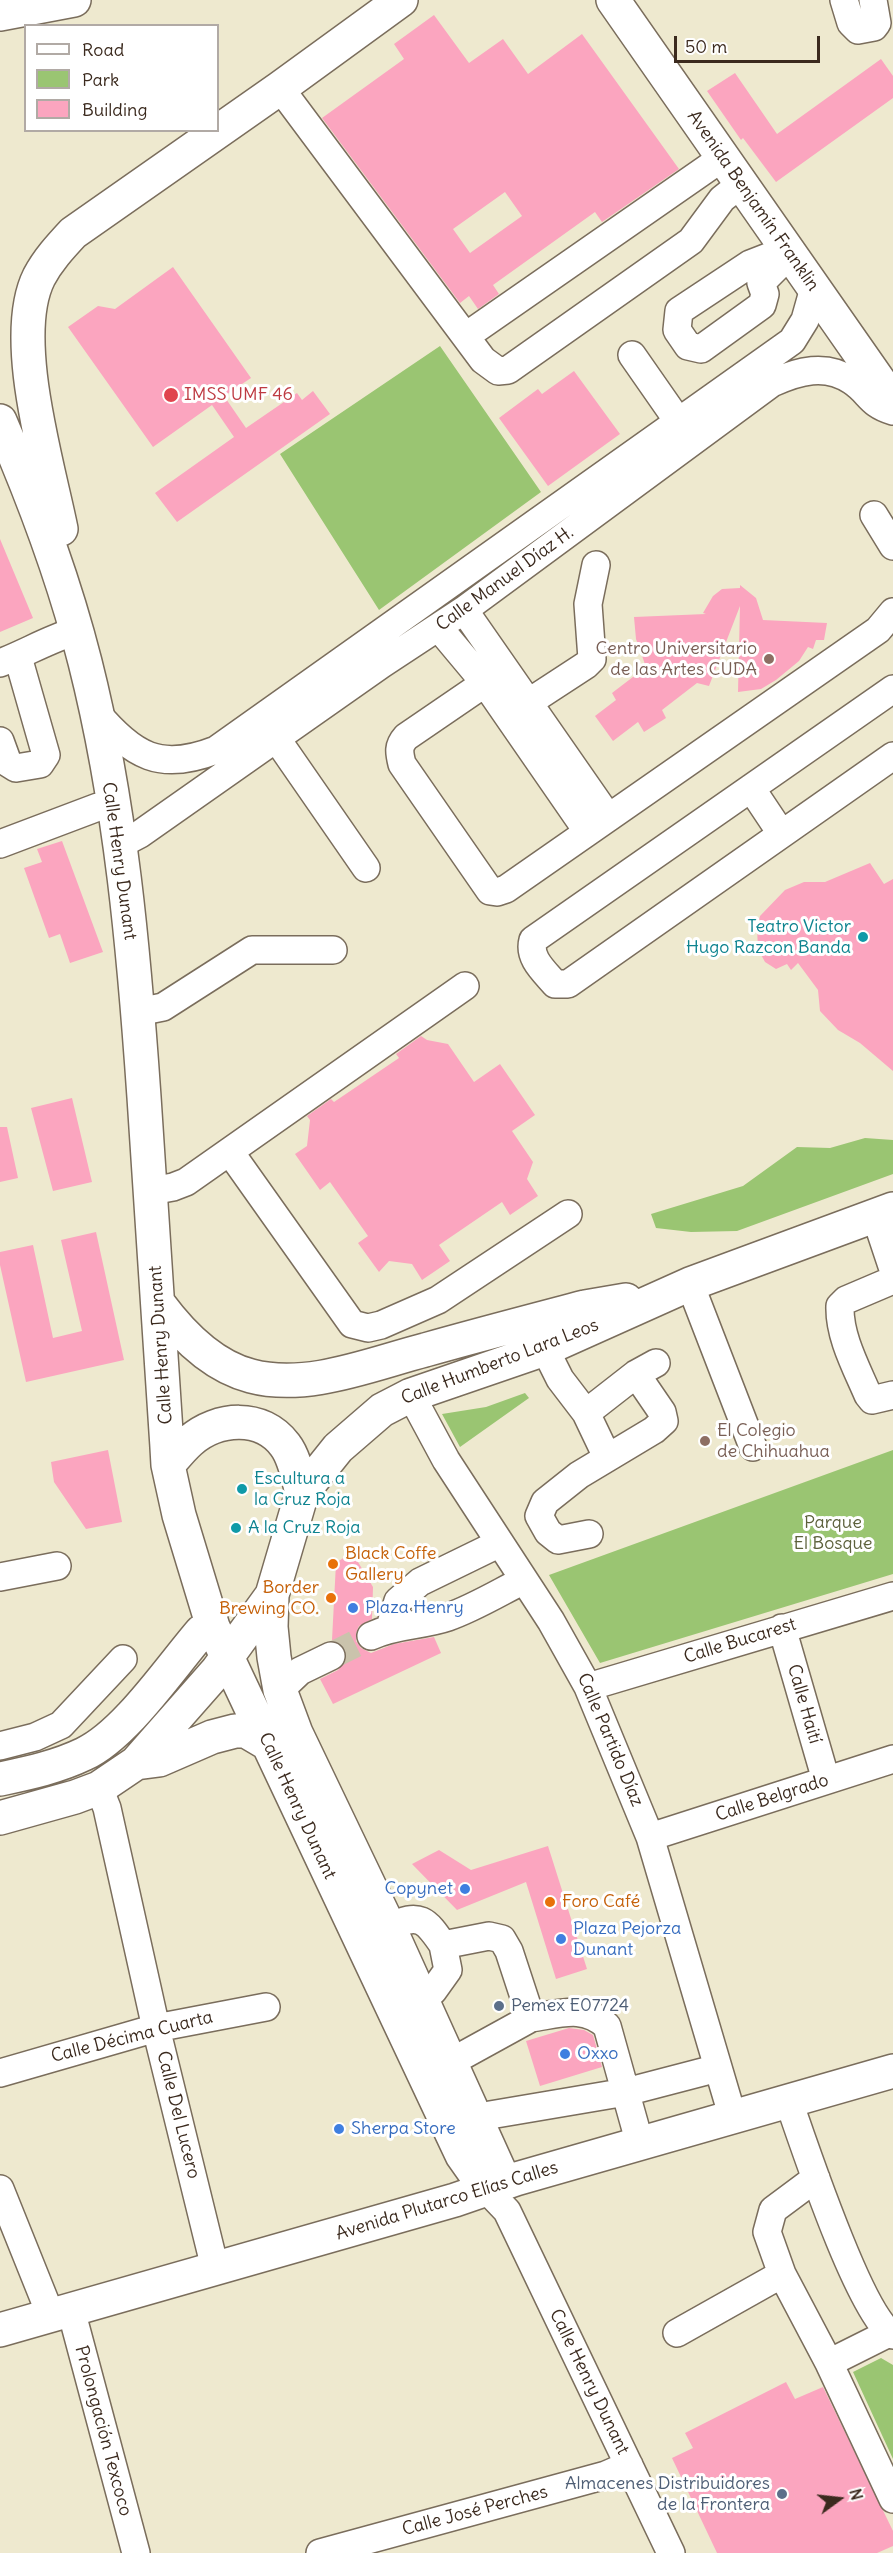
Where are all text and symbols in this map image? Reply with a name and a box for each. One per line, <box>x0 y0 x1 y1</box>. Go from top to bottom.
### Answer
legend <box>24 24 219 132</box>
scale bar <box>677 24 822 62</box>
text: 50 m <box>685 35 727 58</box>
text: Road <box>82 38 124 61</box>
text: Park <box>82 68 119 91</box>
text: Building <box>82 98 147 121</box>
street label: Avenida Benjamín Franklin <box>682 107 824 295</box>
place label: IMSS UMF 46 <box>184 384 293 406</box>
marker: IMSS UMF 46 <box>162 386 180 404</box>
street label: Calle Manuel Díaz H. <box>432 522 578 636</box>
place label: Centro Universitario de las Artes CUDA <box>596 638 757 680</box>
marker: Centro Universitario de las Artes CUDA <box>762 652 776 666</box>
street label: Calle Henry Dunant <box>97 781 141 941</box>
place label: Teatro Victor Hugo Razcon Banda <box>686 916 851 958</box>
marker: Teatro Victor Hugo Razcon Banda <box>856 930 870 944</box>
street label: Calle Henry Dunant <box>145 1265 177 1425</box>
street label: Calle Humberto Lara Leos <box>398 1314 602 1410</box>
place label: El Colegio de Chihuahua <box>717 1420 830 1462</box>
marker: El Colegio de Chihuahua <box>698 1434 712 1448</box>
place label: Escultura a la Cruz Roja <box>254 1468 351 1510</box>
marker: Escultura a la Cruz Roja <box>235 1482 249 1496</box>
park label: Parque El Bosque <box>793 1512 873 1555</box>
place label: A la Cruz Roja <box>248 1517 361 1539</box>
marker: A la Cruz Roja <box>229 1521 243 1535</box>
place label: Black Coffe Gallery <box>345 1543 436 1586</box>
marker: Black Coffe Gallery <box>326 1557 340 1571</box>
place label: Border Brewing CO. <box>219 1577 319 1620</box>
marker: Border Brewing CO. <box>324 1591 338 1605</box>
place label: Plaza Henry <box>365 1597 464 1619</box>
marker: Plaza Henry <box>346 1601 360 1615</box>
street label: Calle Bucarest <box>681 1614 799 1668</box>
street label: Calle Haití <box>782 1662 826 1746</box>
street label: Calle Partido Díaz <box>572 1670 648 1810</box>
street label: Calle Henry Dunant <box>254 1729 340 1883</box>
street label: Calle Belgrado <box>713 1770 831 1826</box>
place label: Copynet <box>385 1878 453 1900</box>
marker: Copynet <box>458 1882 472 1896</box>
place label: Foro Café <box>562 1891 640 1913</box>
marker: Foro Café <box>543 1895 557 1909</box>
place label: Plaza Pejorza Dunant <box>573 1918 681 1960</box>
marker: Plaza Pejorza Dunant <box>554 1932 568 1946</box>
place label: Pemex E07724 <box>511 1995 629 2017</box>
marker: Pemex E07724 <box>492 1999 506 2013</box>
street label: Calle Décima Cuarta <box>49 2006 215 2068</box>
place label: Oxxo <box>577 2043 618 2065</box>
marker: Oxxo <box>558 2047 572 2061</box>
street label: Calle Del Lucero <box>152 2049 204 2181</box>
place label: Sherpa Store <box>351 2118 456 2140</box>
marker: Sherpa Store <box>332 2122 346 2136</box>
street label: Avenida Plutarco Elías Calles <box>333 2157 561 2245</box>
street label: Calle Henry Dunant <box>544 2306 634 2458</box>
street label: Prolongación Texcoco <box>70 2343 136 2519</box>
north arrow <box>809 2469 869 2529</box>
place label: Almacenes Distribuidores de la Frontera <box>565 2473 770 2516</box>
street label: Calle José Perches <box>400 2481 550 2541</box>
text: N <box>845 2486 867 2502</box>
marker: Almacenes Distribuidores de la Frontera <box>775 2487 789 2501</box>

